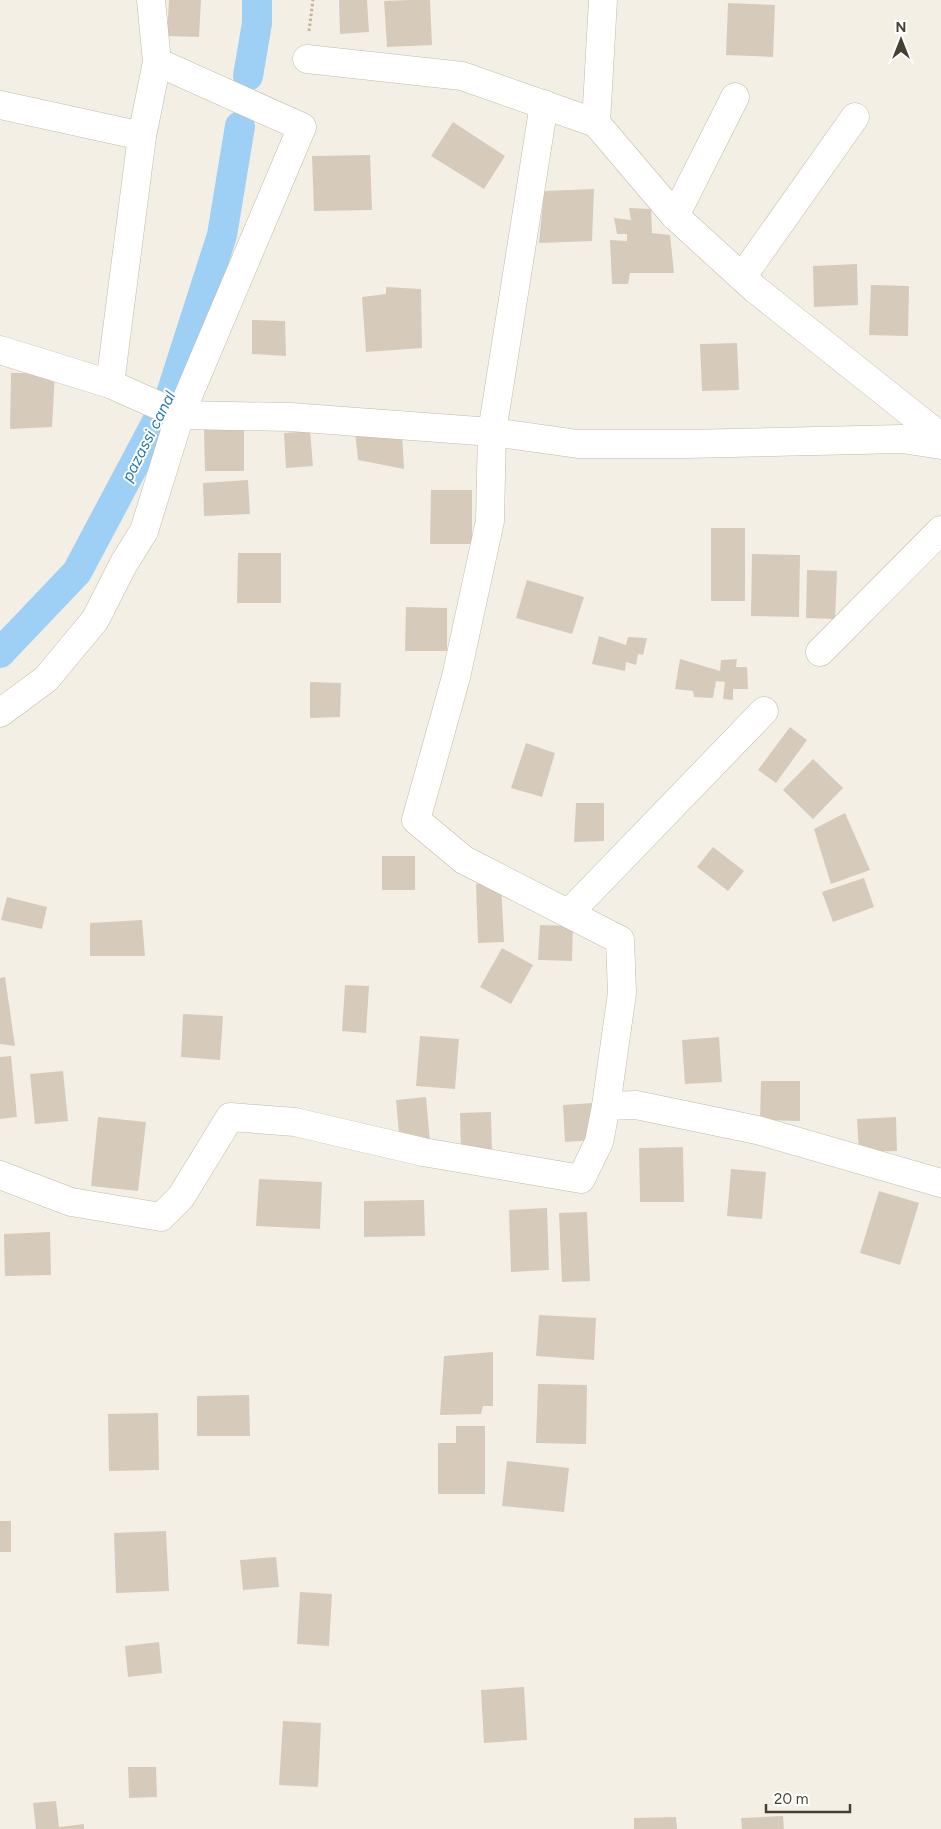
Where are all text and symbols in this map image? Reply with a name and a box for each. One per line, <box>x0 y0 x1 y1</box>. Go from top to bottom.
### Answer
north arrow <box>876 15 926 65</box>
text: N <box>896 19 906 36</box>
water label: pazassi canal <box>118 388 180 485</box>
scale bar <box>766 1782 850 1814</box>
text: 20 m <box>774 1790 808 1808</box>

